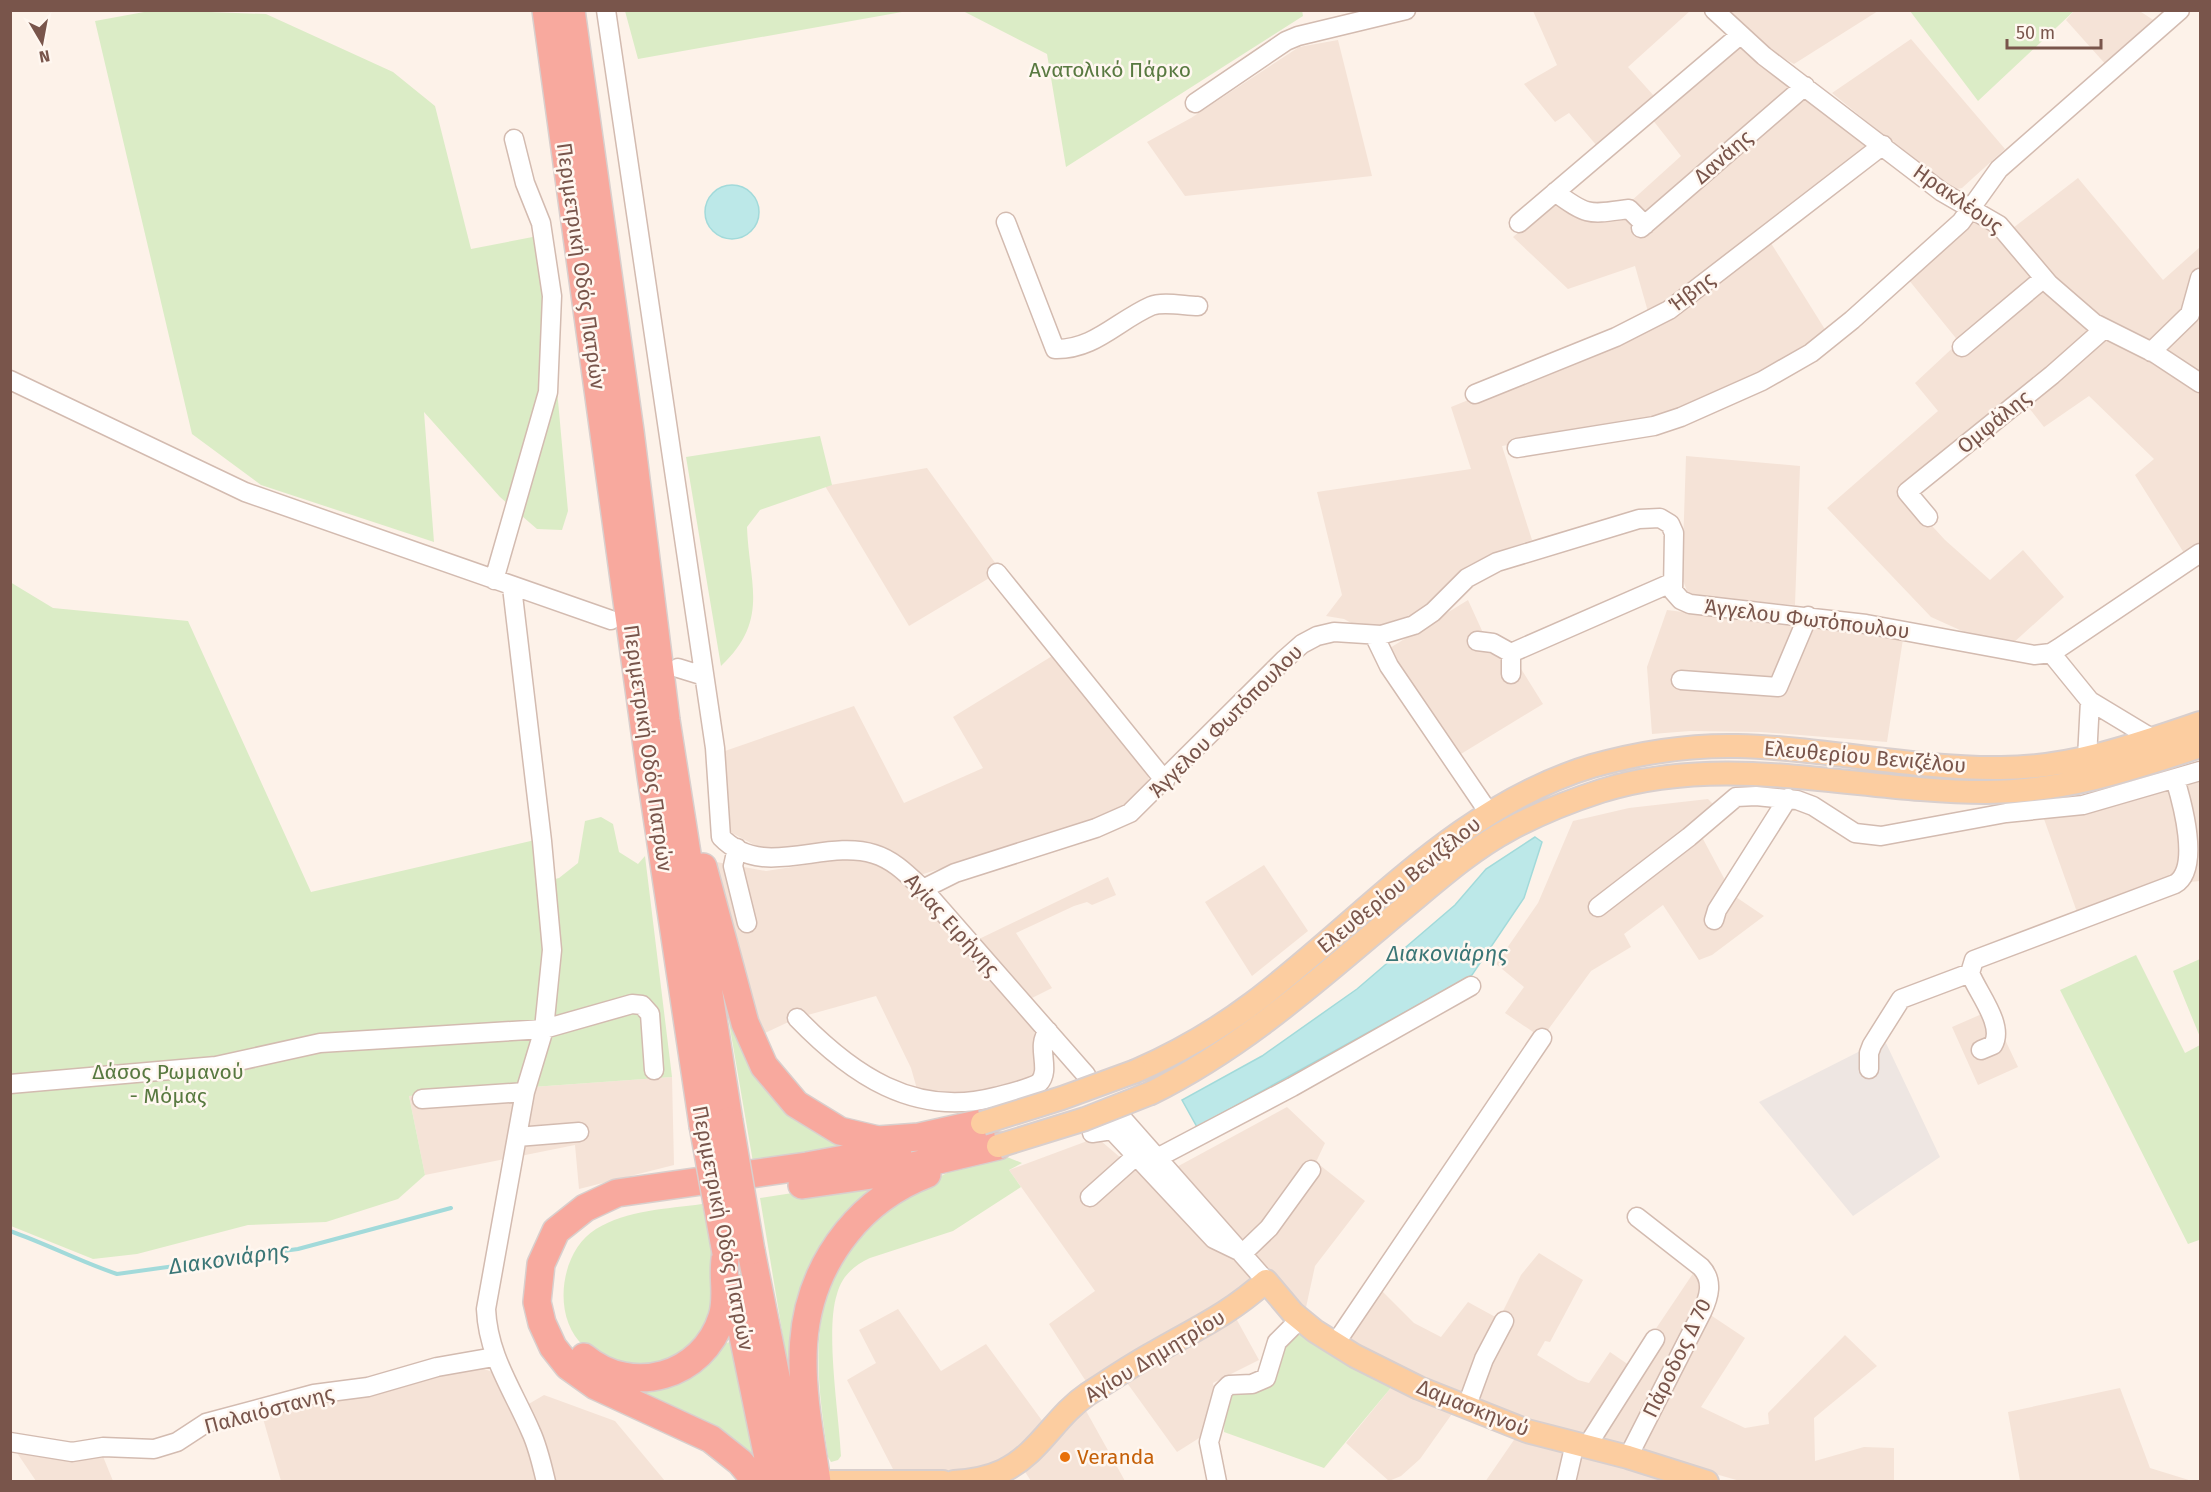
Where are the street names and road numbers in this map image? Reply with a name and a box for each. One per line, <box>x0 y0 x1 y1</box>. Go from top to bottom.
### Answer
street label: Δανάης <box>1688 124 1758 190</box>
street label: Περιμετρική Οδός Πατρών <box>551 141 611 391</box>
street label: Ηρακλέους <box>1908 159 2008 239</box>
street label: Ήβης <box>1664 266 1720 318</box>
street label: Ομφάλης <box>1952 384 2036 460</box>
street label: Άγγελου Φωτόπουλου <box>1703 594 1911 644</box>
street label: Περιμετρική Οδός Πατρών <box>618 623 678 873</box>
street label: Άγγελου Φωτόπουλου <box>1144 639 1308 803</box>
street label: Ελευθερίου Βενιζέλου <box>1763 735 1967 779</box>
street label: Ελευθερίου Βενιζέλου <box>1312 811 1486 959</box>
street label: Αγίας Ειρήνης <box>899 868 1005 982</box>
street label: Περιμετρική Οδός Πατρών <box>686 1103 760 1353</box>
street label: Πάροδος Δ 70 <box>1637 1294 1717 1422</box>
street label: Αγίου Δημητρίου <box>1080 1304 1230 1408</box>
street label: Δαμασκηνού <box>1413 1374 1533 1442</box>
street label: Παλαιόστανης <box>201 1380 337 1440</box>

